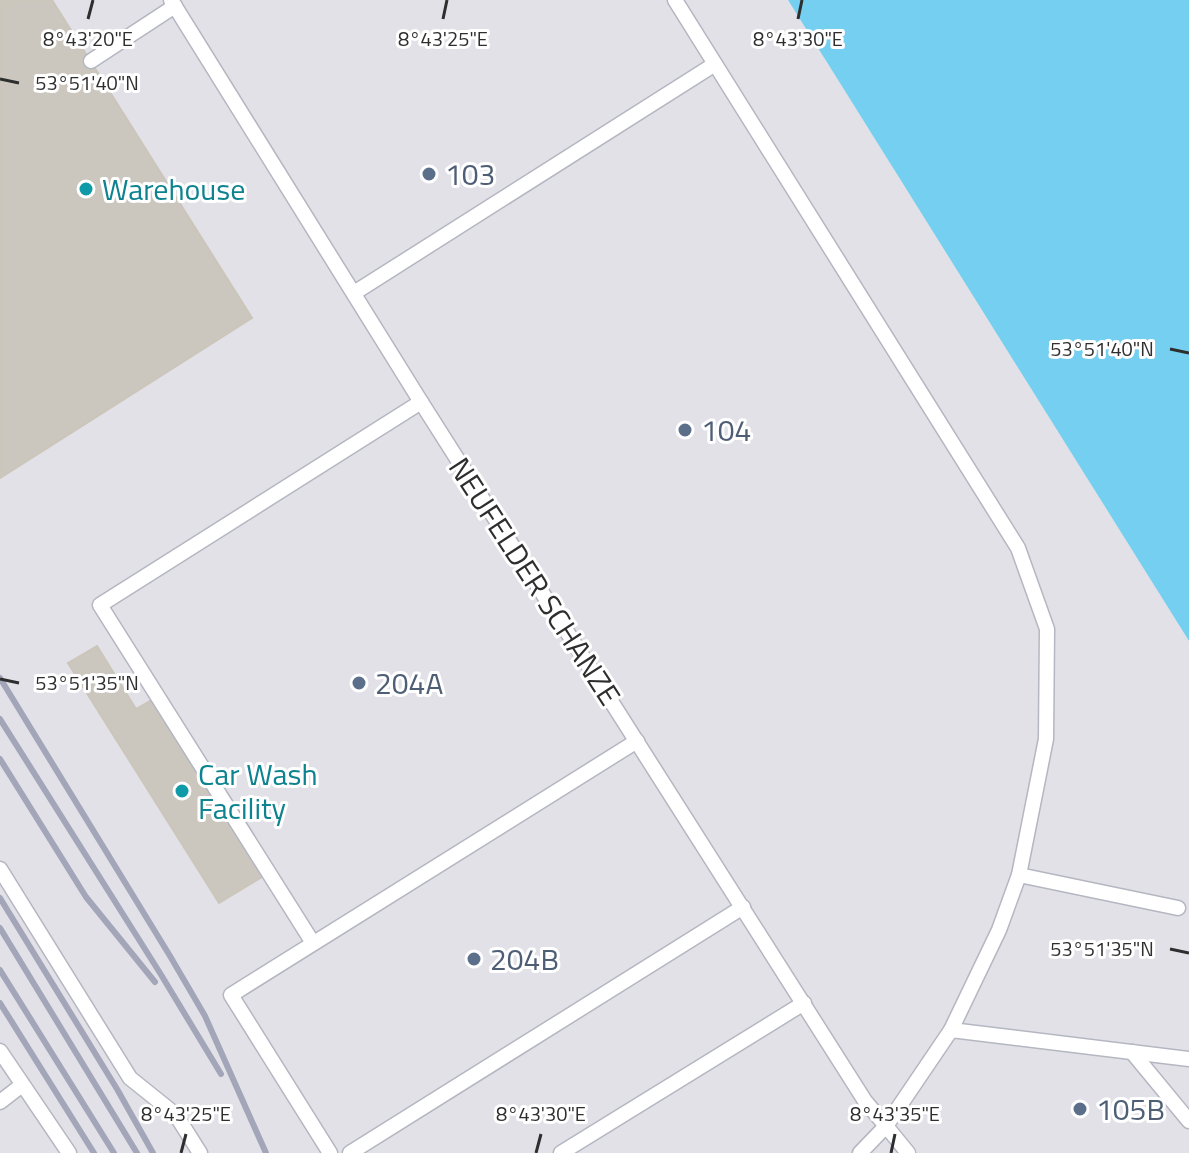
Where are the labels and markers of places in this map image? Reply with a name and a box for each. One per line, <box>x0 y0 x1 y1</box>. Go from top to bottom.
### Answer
place label: 103 <box>445 151 495 197</box>
marker: 103 <box>420 165 438 183</box>
place label: Warehouse <box>102 166 245 212</box>
marker: Warehouse <box>77 180 95 198</box>
place label: 104 <box>701 407 751 453</box>
marker: 104 <box>676 421 694 439</box>
place label: 204A <box>375 660 443 706</box>
marker: 204A <box>350 674 368 692</box>
place label: Car Wash Facility <box>198 751 318 831</box>
marker: Car Wash Facility <box>173 782 191 800</box>
place label: 204B <box>490 936 559 982</box>
marker: 204B <box>465 950 483 968</box>
place label: 105B <box>1096 1086 1165 1132</box>
marker: 105B <box>1071 1100 1089 1118</box>

